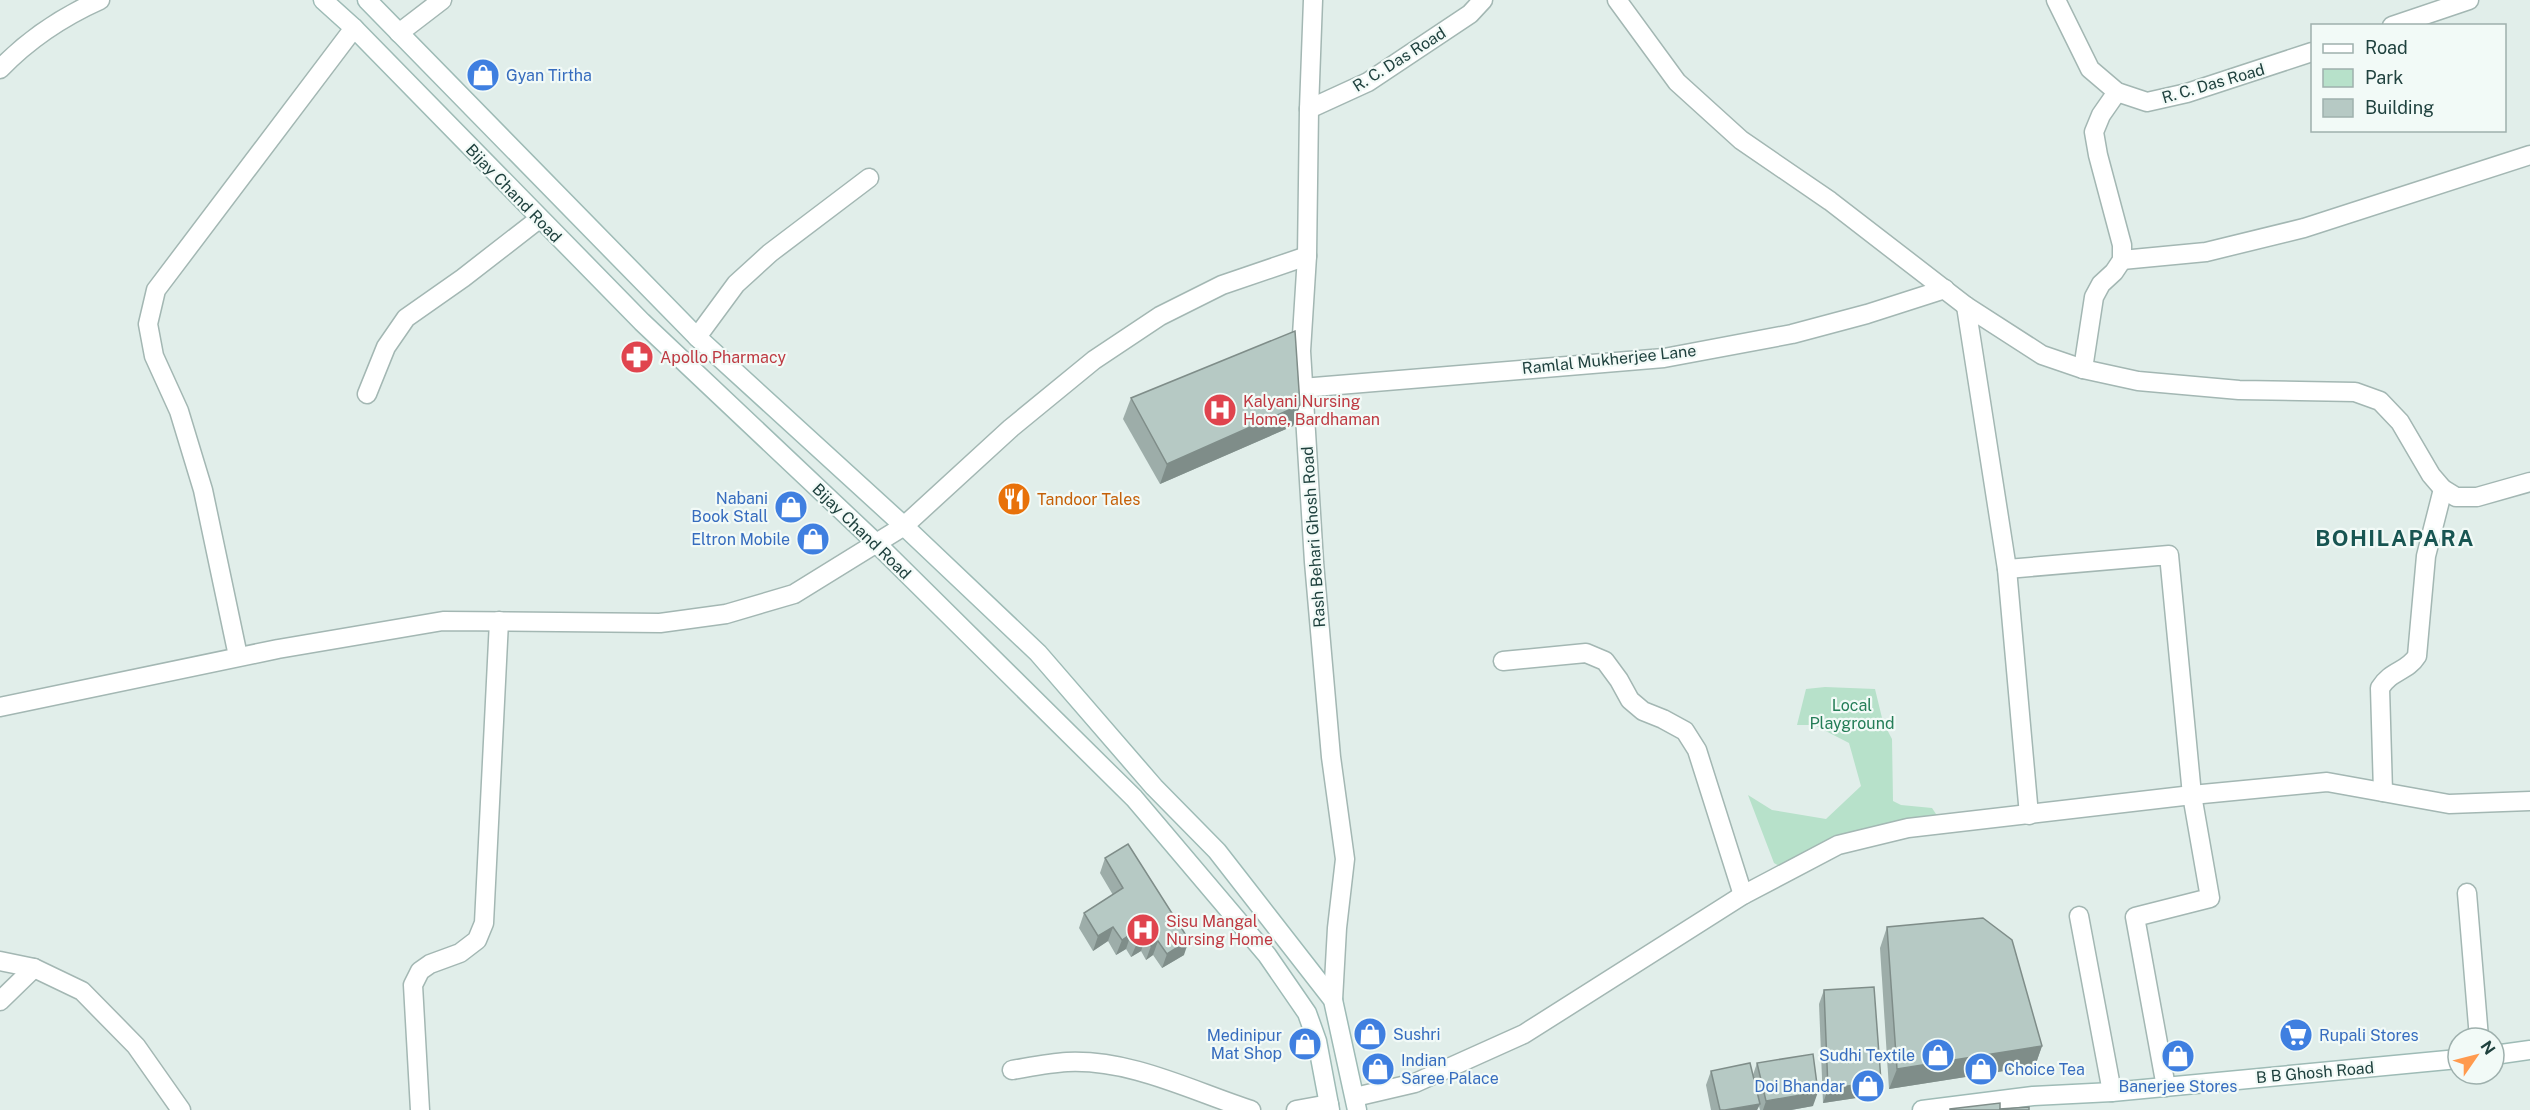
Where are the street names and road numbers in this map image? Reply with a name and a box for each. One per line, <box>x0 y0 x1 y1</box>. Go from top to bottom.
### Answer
street label: R. C. Das Road <box>1349 23 1449 96</box>
street label: R. C. Das Road <box>2160 60 2267 107</box>
street label: Bijay Chand Road <box>462 140 565 247</box>
street label: Ramlal Mukherjee Lane <box>1521 341 1697 378</box>
street label: Rash Behari Ghosh Road <box>1298 446 1329 628</box>
street label: Bijay Chand Road <box>808 480 915 583</box>
street label: B B Ghosh Road <box>2255 1058 2375 1087</box>

